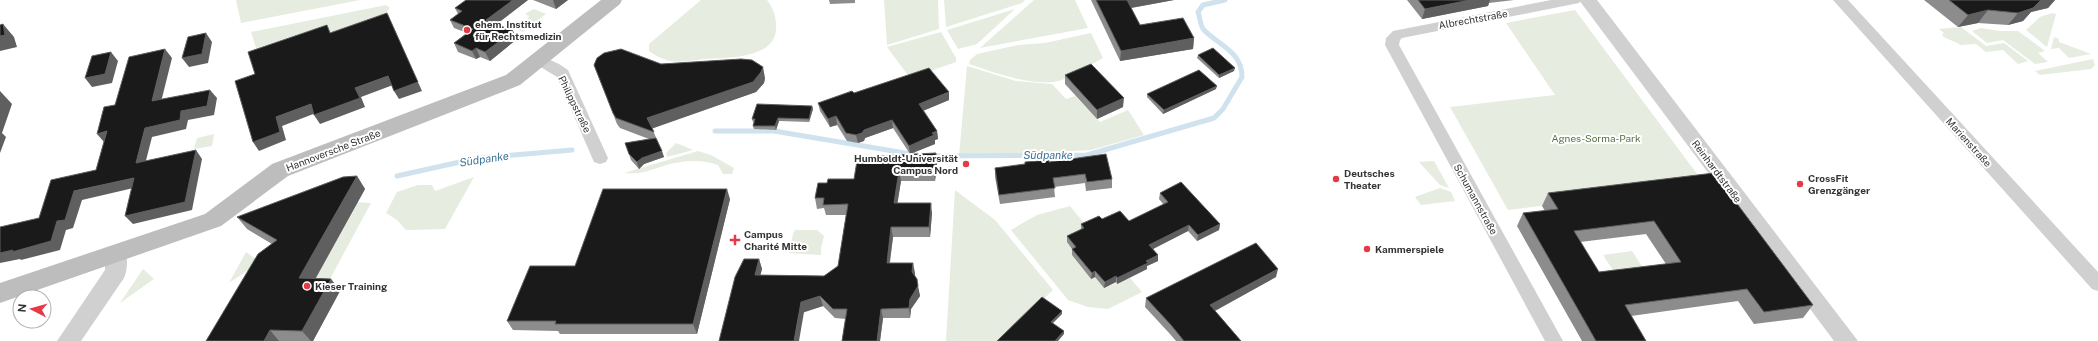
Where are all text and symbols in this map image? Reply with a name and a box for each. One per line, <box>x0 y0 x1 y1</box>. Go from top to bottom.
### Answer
street label: Albrechtstraße <box>1437 7 1509 31</box>
place label: ehem. Institut für Rechtsmedizin <box>475 18 562 42</box>
marker: ehem. Institut für Rechtsmedizin <box>462 25 472 35</box>
street label: Philippstraße <box>556 74 594 135</box>
street label: Marienstraße <box>1944 115 1994 169</box>
street label: Hannoversche Straße <box>284 126 382 174</box>
park label: Agnes-Sorma-Park <box>1551 132 1641 144</box>
street label: Reinhardtstraße <box>1690 137 1745 205</box>
water label: Südpanke <box>1023 149 1073 161</box>
water label: Südpanke <box>459 150 509 168</box>
place label: Humboldt-Universität Campus Nord <box>854 152 958 176</box>
marker: Humboldt-Universität Campus Nord <box>961 159 971 169</box>
street label: Schumannstraße <box>1452 162 1501 237</box>
place label: Deutsches Theater <box>1344 167 1395 191</box>
place label: CrossFit Grenzgänger <box>1808 172 1870 196</box>
marker: Deutsches Theater <box>1331 174 1341 184</box>
marker: CrossFit Grenzgänger <box>1795 179 1805 189</box>
place label: Campus Charité Mitte <box>744 228 807 252</box>
marker: Campus Charité Mitte <box>729 234 741 246</box>
place label: Kammerspiele <box>1375 243 1444 255</box>
marker: Kammerspiele <box>1362 244 1372 254</box>
place label: Kieser Training <box>315 280 388 292</box>
marker: Kieser Training <box>302 281 312 291</box>
north arrow <box>12 289 52 329</box>
text: N <box>16 303 28 313</box>

